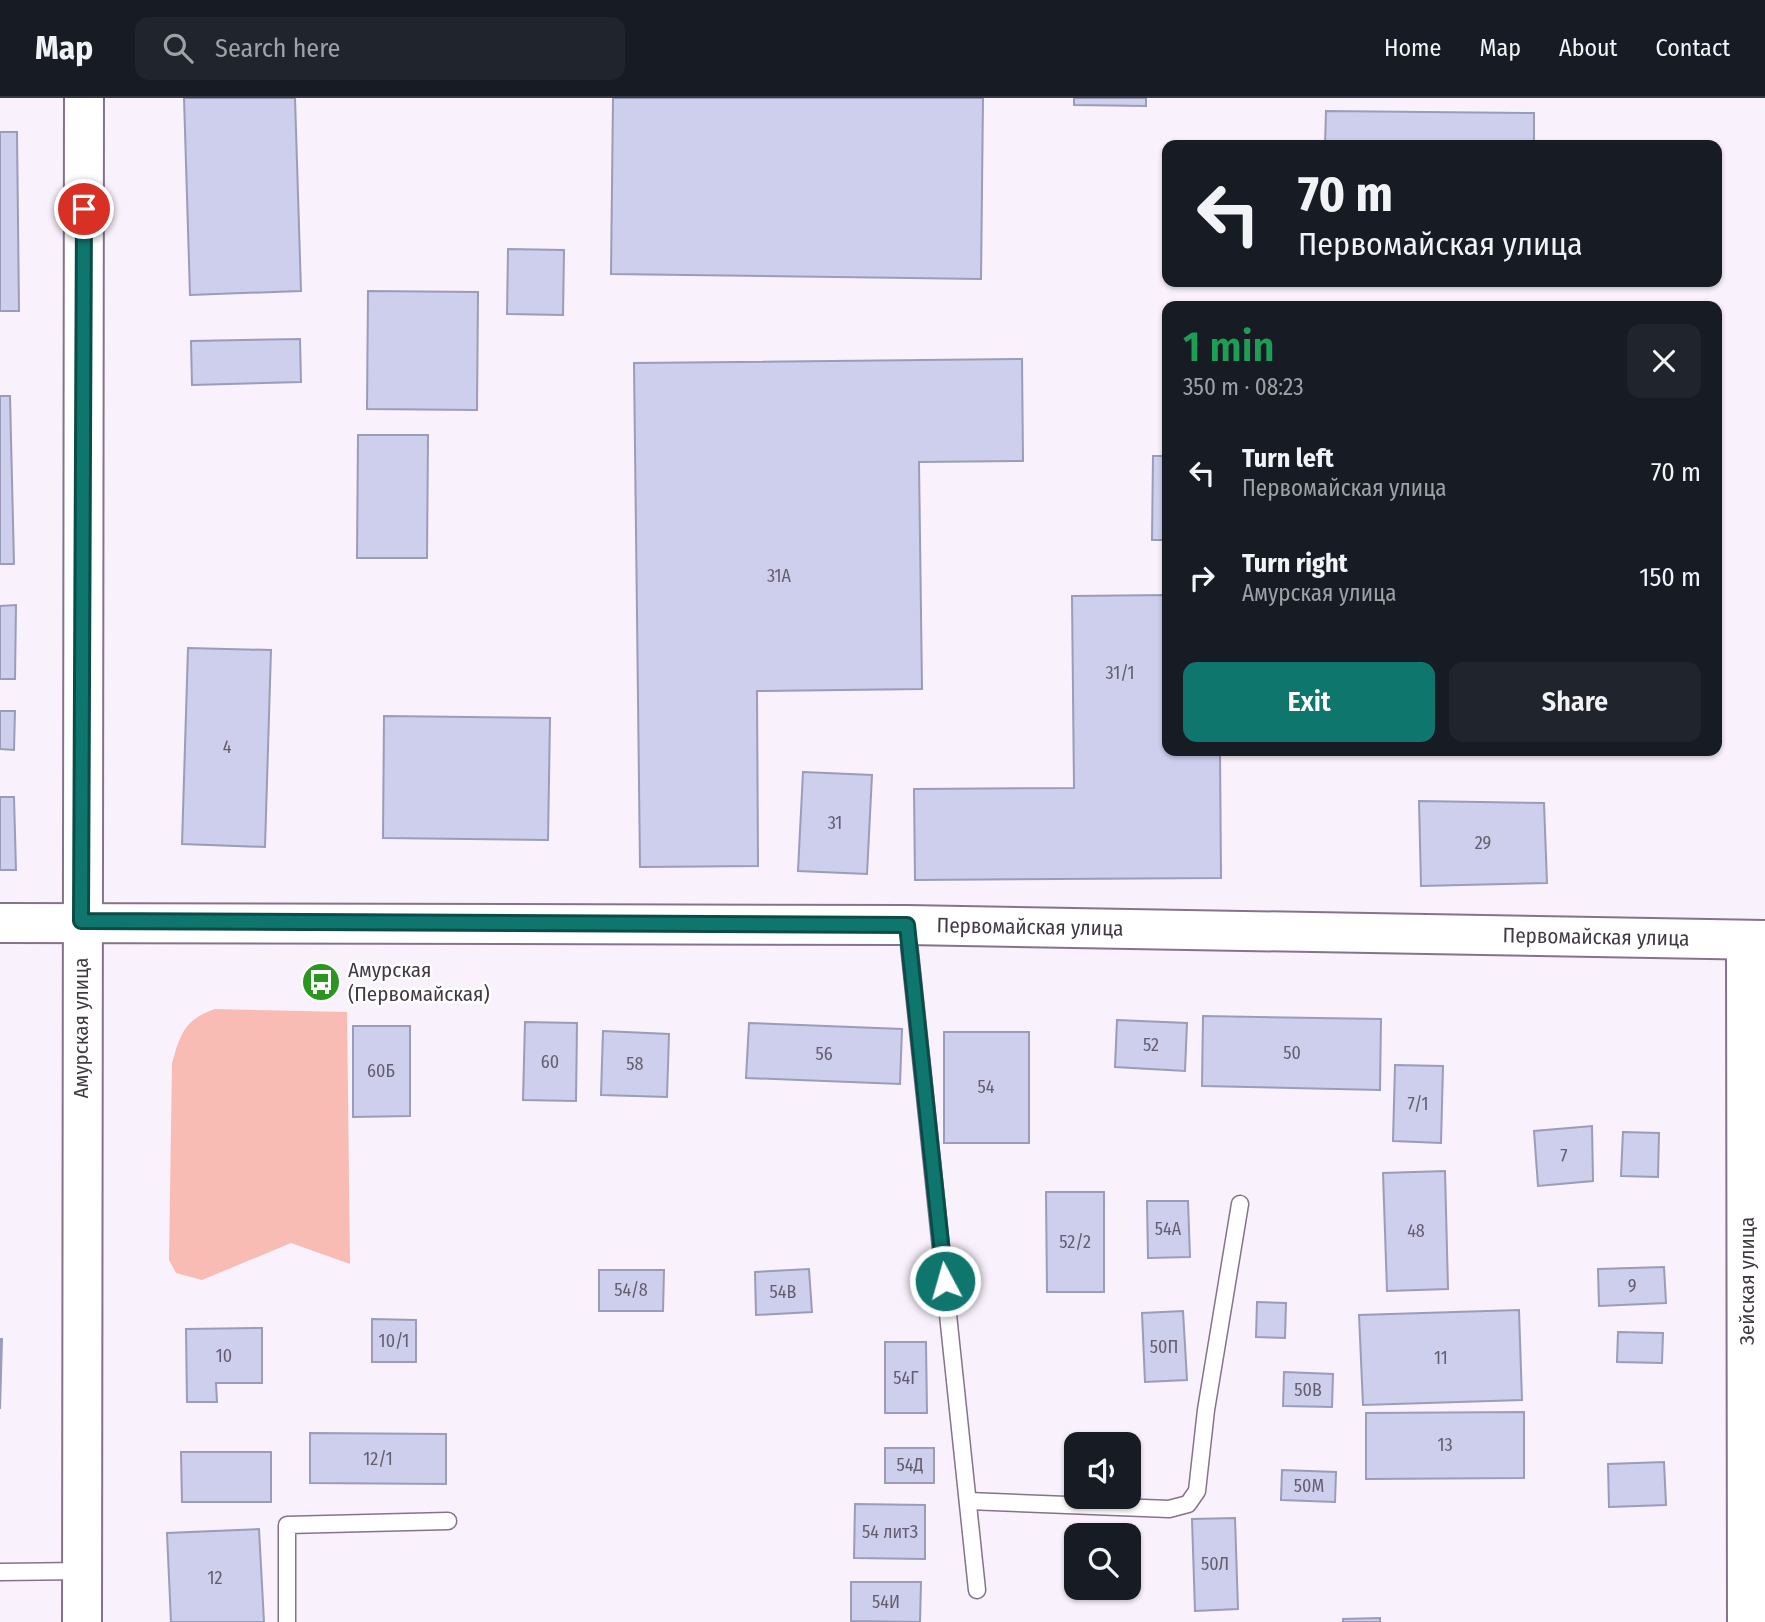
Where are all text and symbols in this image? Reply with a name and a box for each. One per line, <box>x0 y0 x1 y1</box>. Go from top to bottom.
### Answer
search box <box>135 17 625 80</box>
text: Map <box>35 28 93 68</box>
icon: search <box>159 29 197 67</box>
text: Search here <box>215 33 340 64</box>
text: Home <box>1384 34 1441 62</box>
text: Map <box>1479 34 1521 62</box>
text: About <box>1559 34 1617 62</box>
text: Contact <box>1655 34 1730 62</box>
text: 70 m <box>1298 165 1393 224</box>
icon: left <box>1183 168 1274 259</box>
pin <box>54 179 114 239</box>
icon: arrive <box>65 190 103 228</box>
text: Первомайская улица <box>1298 225 1583 263</box>
text: 1 min <box>1183 322 1274 372</box>
button: close <box>1627 324 1701 398</box>
text: 350 m · 08:23 <box>1183 373 1304 401</box>
text: Turn left <box>1242 443 1334 474</box>
icon: left <box>1183 454 1221 492</box>
text: 70 m <box>1651 457 1701 488</box>
text: Первомайская улица <box>1242 474 1447 502</box>
text: Turn right <box>1242 548 1348 579</box>
icon: right <box>1183 559 1221 597</box>
text: 150 m <box>1639 562 1701 593</box>
house number: 31А <box>767 565 792 587</box>
text: Амурская улица <box>1242 579 1396 607</box>
house number: 31/1 <box>1105 662 1135 684</box>
button: Exit <box>1183 662 1435 742</box>
button: Share <box>1449 662 1701 742</box>
house number: 4 <box>223 736 232 758</box>
house number: 31 <box>828 812 842 834</box>
house number: 29 <box>1475 832 1491 854</box>
street label: Первомайская улица <box>936 912 1124 942</box>
street label: Первомайская улица <box>1502 922 1690 952</box>
street label: Амурская улица <box>68 957 94 1099</box>
place label: Амурская (Первомайская) <box>348 957 490 1007</box>
bus stop icon: Амурская (Первомайская) <box>300 961 342 1003</box>
house number: 52 <box>1143 1034 1159 1056</box>
house number: 50 <box>1283 1042 1301 1064</box>
house number: 56 <box>815 1043 833 1065</box>
house number: 60 <box>541 1051 559 1073</box>
house number: 58 <box>626 1053 644 1075</box>
house number: 60Б <box>367 1060 395 1082</box>
house number: 54 <box>978 1076 995 1098</box>
house number: 7/1 <box>1408 1093 1428 1115</box>
house number: 7 <box>1560 1145 1568 1167</box>
street label: Зейская улица <box>1734 1217 1760 1345</box>
house number: 54А <box>1155 1218 1182 1240</box>
house number: 48 <box>1407 1220 1425 1242</box>
house number: 52/2 <box>1059 1231 1091 1253</box>
position arrow <box>908 1244 982 1318</box>
house number: 9 <box>1628 1275 1636 1297</box>
house number: 54/8 <box>614 1279 648 1301</box>
house number: 54В <box>770 1281 797 1303</box>
house number: 10/1 <box>379 1330 409 1352</box>
house number: 50П <box>1150 1336 1178 1358</box>
house number: 10 <box>216 1345 232 1367</box>
house number: 11 <box>1434 1347 1448 1369</box>
house number: 54Г <box>893 1367 919 1389</box>
house number: 50В <box>1294 1379 1322 1401</box>
map controls <box>1064 1432 1141 1600</box>
button: sound <box>1064 1432 1141 1509</box>
house number: 13 <box>1437 1434 1453 1456</box>
house number: 12/1 <box>363 1448 393 1470</box>
house number: 54Д <box>897 1454 923 1476</box>
house number: 50М <box>1294 1475 1324 1497</box>
house number: 54 литЗ <box>862 1521 918 1543</box>
button: search <box>1064 1523 1141 1600</box>
house number: 50Л <box>1201 1553 1229 1575</box>
house number: 12 <box>208 1567 223 1589</box>
house number: 54И <box>872 1591 900 1613</box>

